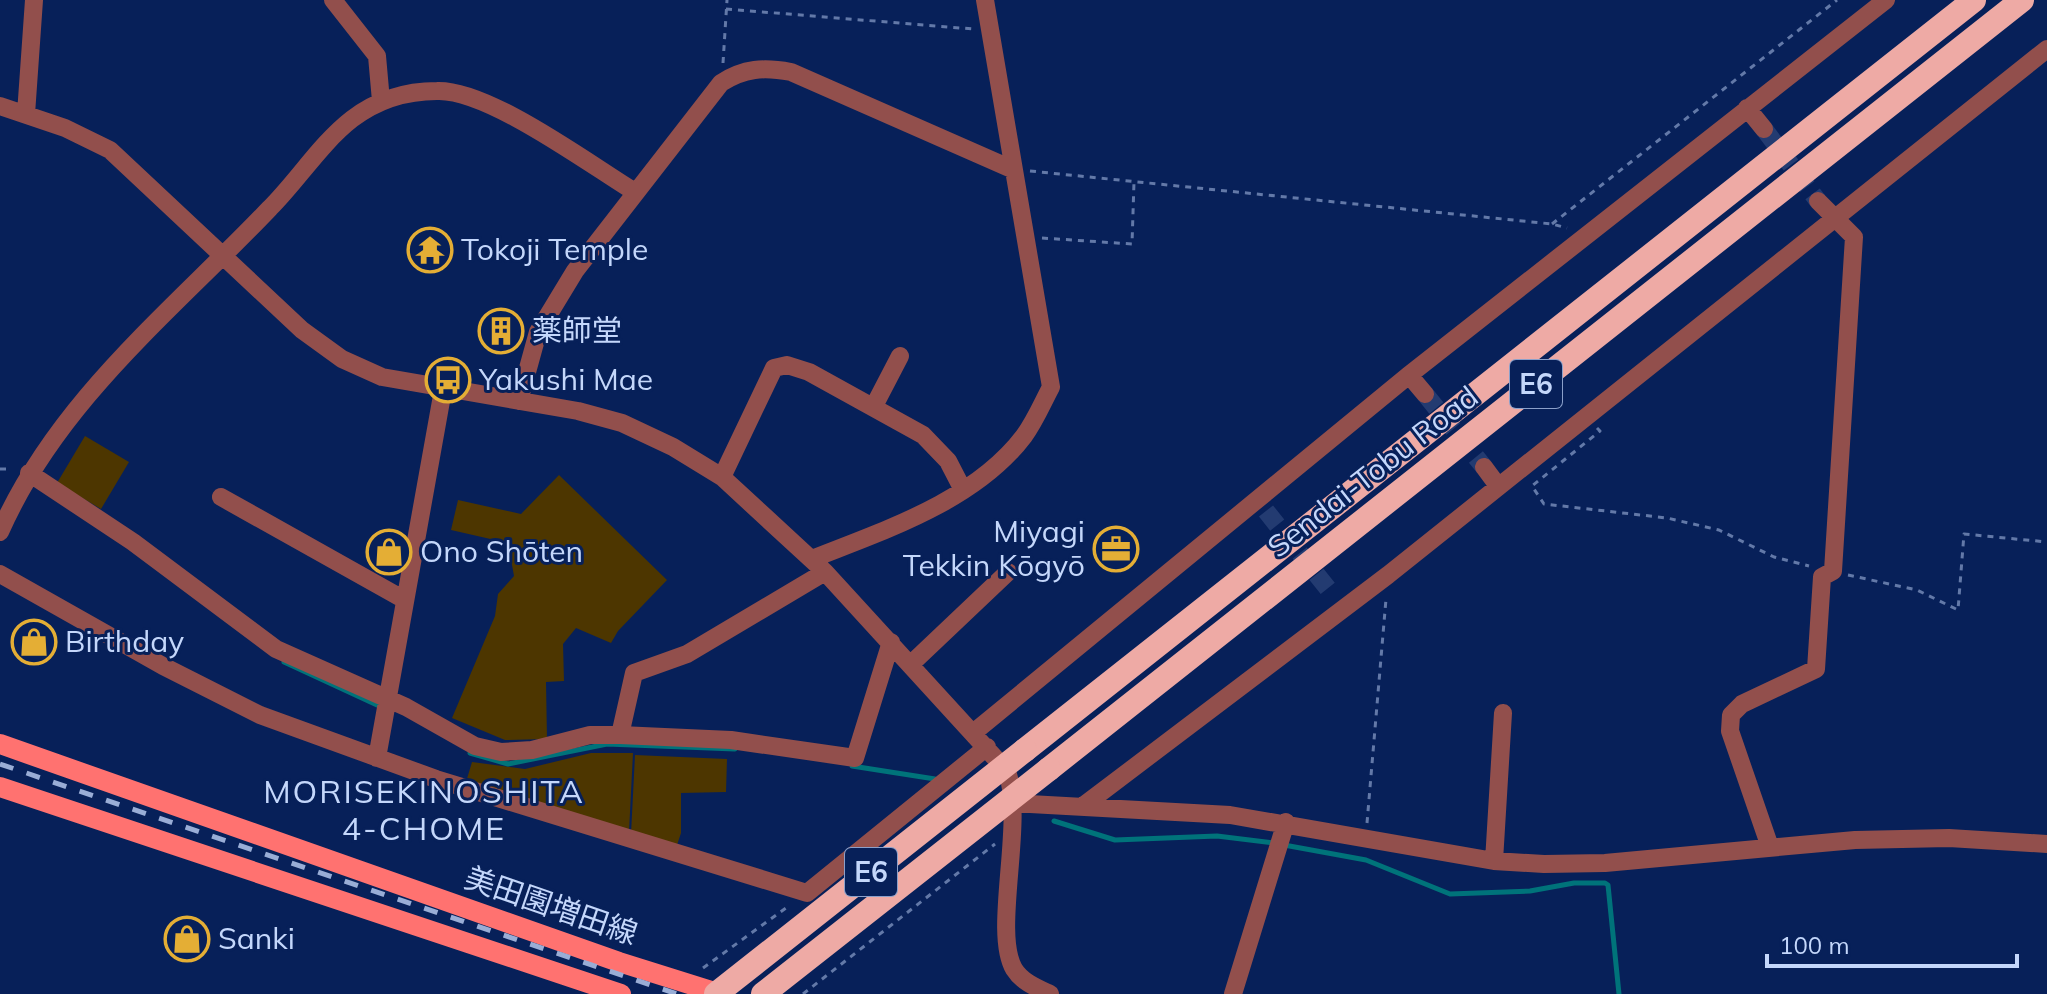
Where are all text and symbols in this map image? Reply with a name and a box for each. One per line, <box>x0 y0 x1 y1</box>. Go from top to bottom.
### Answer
temple icon: Tokoji Temple <box>406 226 454 274</box>
place label: Tokoji Temple <box>461 230 648 268</box>
building icon: 薬師堂 <box>477 307 525 355</box>
place label: 薬師堂 <box>532 311 622 349</box>
bus stop icon: Yakushi Mae <box>424 356 472 404</box>
place label: Yakushi Mae <box>478 360 653 398</box>
road number: E6 <box>1510 360 1562 408</box>
street label: Sendai-Tobu Road <box>1259 377 1485 565</box>
place label: Miyagi Tekkin Kōgyō <box>903 512 1085 584</box>
office icon: Miyagi Tekkin Kōgyō <box>1092 525 1140 573</box>
shop icon: Ono Shōten <box>365 528 413 576</box>
place label: Ono Shōten <box>420 532 583 570</box>
shop icon: Birthday <box>10 618 58 666</box>
place label: Birthday <box>65 622 184 660</box>
district label: MORISEKINOSHITA 4-CHOME <box>263 771 585 848</box>
road number: E6 <box>845 848 897 896</box>
street label: 美田園増田線 <box>460 858 643 952</box>
shop icon: Sanki <box>163 915 211 963</box>
scale bar <box>1767 918 2017 968</box>
place label: Sanki <box>218 919 295 957</box>
text: 100 m <box>1779 930 1850 960</box>

